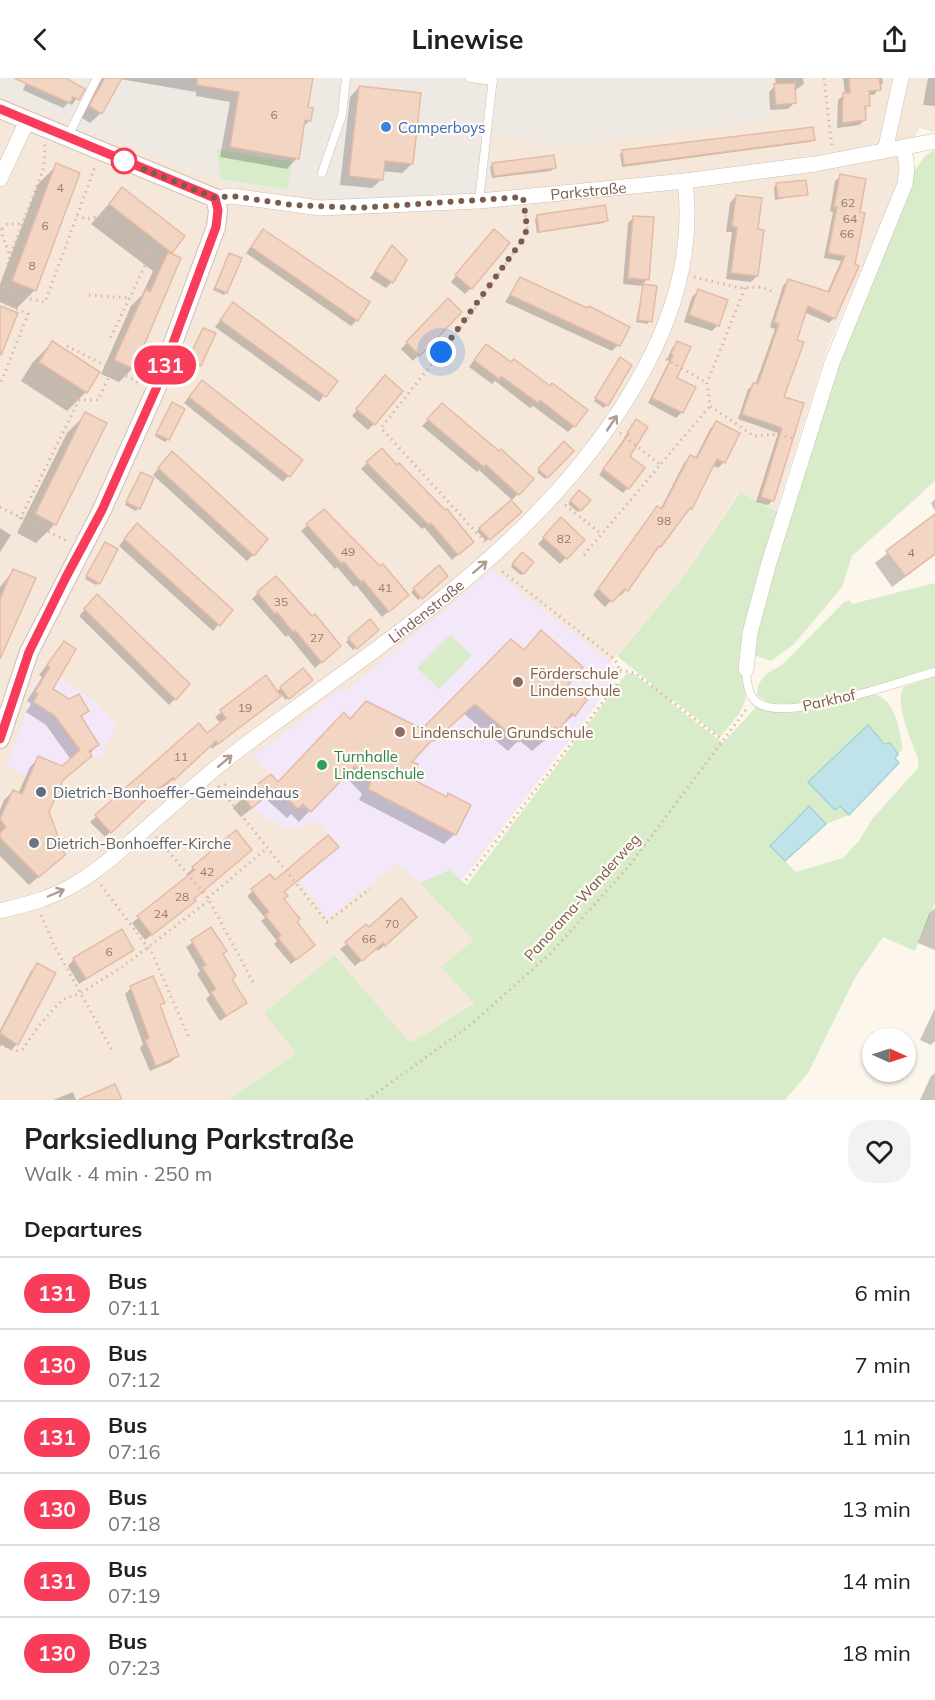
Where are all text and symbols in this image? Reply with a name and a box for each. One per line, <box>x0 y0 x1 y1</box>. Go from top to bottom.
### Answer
text: Linewise <box>411 22 524 56</box>
icon: back <box>24 23 57 56</box>
icon: share <box>878 23 911 56</box>
house number: 6 <box>270 107 278 122</box>
place label: Camperboys <box>398 118 486 137</box>
marker: Camperboys <box>379 120 393 134</box>
unlabelled marker <box>111 148 137 174</box>
street label: Parkstraße <box>550 177 627 204</box>
house number: 4 <box>56 180 64 195</box>
house number: 62 <box>841 195 855 210</box>
house number: 64 <box>843 211 857 226</box>
house number: 6 <box>41 218 49 233</box>
house number: 66 <box>840 226 854 241</box>
house number: 8 <box>28 258 36 273</box>
your location <box>426 337 456 367</box>
line badge: 131 <box>130 346 200 384</box>
text: 131 <box>146 352 184 378</box>
one-way arrow <box>606 416 618 432</box>
house number: 98 <box>657 513 671 528</box>
house number: 82 <box>557 531 571 546</box>
house number: 49 <box>341 544 355 559</box>
house number: 4 <box>907 545 915 560</box>
one-way arrow <box>472 560 488 573</box>
street label: Lindenstraße <box>384 575 468 647</box>
house number: 41 <box>378 580 392 595</box>
house number: 35 <box>274 594 288 609</box>
house number: 27 <box>310 630 324 645</box>
place label: Förderschule Lindenschule <box>530 664 621 700</box>
marker: Förderschule Lindenschule <box>511 675 525 689</box>
street label: Parkhof <box>801 684 858 715</box>
house number: 19 <box>238 700 252 715</box>
place label: Lindenschule Grundschule <box>412 723 593 742</box>
marker: Lindenschule Grundschule <box>393 725 407 739</box>
place label: Turnhalle Lindenschule <box>334 747 425 783</box>
house number: 11 <box>174 749 188 764</box>
one-way arrow <box>217 754 232 768</box>
marker: Turnhalle Lindenschule <box>315 758 329 772</box>
place label: Dietrich-Bonhoeffer-Gemeindehaus <box>53 783 299 802</box>
marker: Dietrich-Bonhoeffer-Gemeindehaus <box>34 785 48 799</box>
street label: Panorama-Wanderweg <box>520 829 644 965</box>
place label: Dietrich-Bonhoeffer-Kirche <box>46 834 231 853</box>
marker: Dietrich-Bonhoeffer-Kirche <box>27 836 41 850</box>
house number: 42 <box>200 864 214 879</box>
one-way arrow <box>46 887 64 899</box>
house number: 28 <box>175 889 189 904</box>
house number: 24 <box>154 906 168 921</box>
house number: 70 <box>385 916 399 931</box>
house number: 66 <box>362 931 376 946</box>
house number: 6 <box>105 944 113 959</box>
north arrow <box>862 1028 916 1082</box>
map controls <box>862 1028 916 1082</box>
button: heart <box>848 1120 911 1183</box>
text: Parksiedlung Parkstraße <box>24 1121 354 1156</box>
text: Walk · 4 min · 250 m <box>24 1161 212 1186</box>
text: Departures <box>24 1215 142 1243</box>
text: Bus <box>108 1267 147 1295</box>
text: 6 min <box>855 1279 911 1307</box>
text: 131 <box>38 1280 76 1306</box>
text: 07:11 <box>108 1295 161 1320</box>
text: Bus <box>108 1339 147 1367</box>
text: 7 min <box>855 1351 911 1379</box>
text: 130 <box>38 1352 76 1378</box>
text: 07:12 <box>108 1367 161 1392</box>
text: Bus <box>108 1411 147 1439</box>
text: 11 min <box>841 1423 911 1451</box>
text: 131 <box>38 1424 76 1450</box>
text: 07:16 <box>108 1439 161 1464</box>
text: Bus <box>108 1483 147 1511</box>
text: 13 min <box>841 1495 911 1523</box>
text: 130 <box>38 1496 76 1522</box>
text: 07:18 <box>108 1511 161 1536</box>
text: Bus <box>108 1555 147 1583</box>
text: 14 min <box>841 1567 911 1595</box>
text: 131 <box>38 1568 76 1594</box>
text: 07:19 <box>108 1583 161 1608</box>
text: Bus <box>108 1627 147 1655</box>
text: 18 min <box>841 1639 911 1667</box>
text: 130 <box>38 1640 76 1666</box>
text: 07:23 <box>108 1655 161 1680</box>

